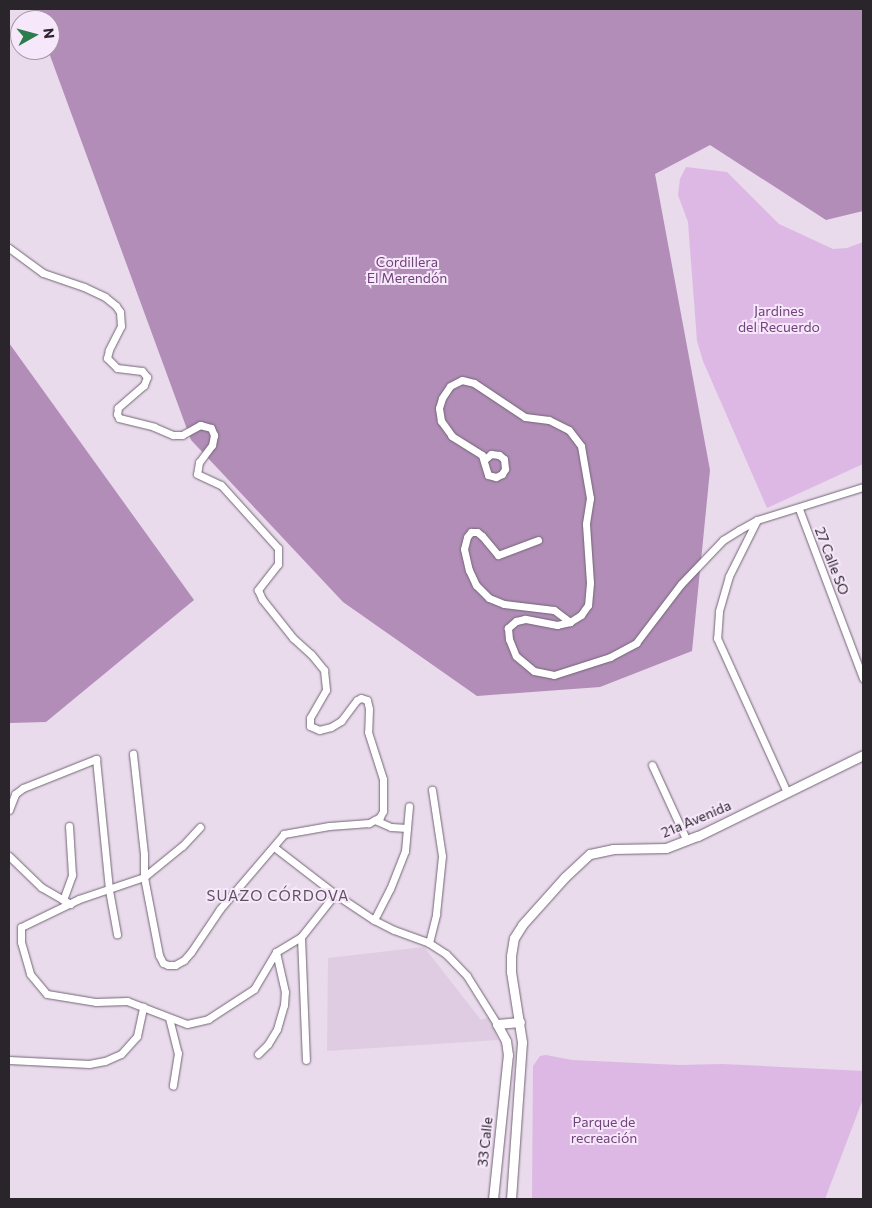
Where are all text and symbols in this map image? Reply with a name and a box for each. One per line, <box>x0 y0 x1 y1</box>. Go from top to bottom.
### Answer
north arrow <box>10 10 60 60</box>
text: N <box>40 27 58 39</box>
park label: Cordillera El Merendón <box>367 254 447 286</box>
park label: Jardines del Recuerdo <box>738 303 820 336</box>
street label: 27 Calle SO <box>811 525 853 597</box>
street label: 21a Avenida <box>659 797 733 841</box>
district label: SUAZO CÓRDOVA <box>205 887 351 905</box>
park label: Parque de recreación <box>571 1114 637 1146</box>
street label: 33 Calle <box>474 1116 496 1168</box>

